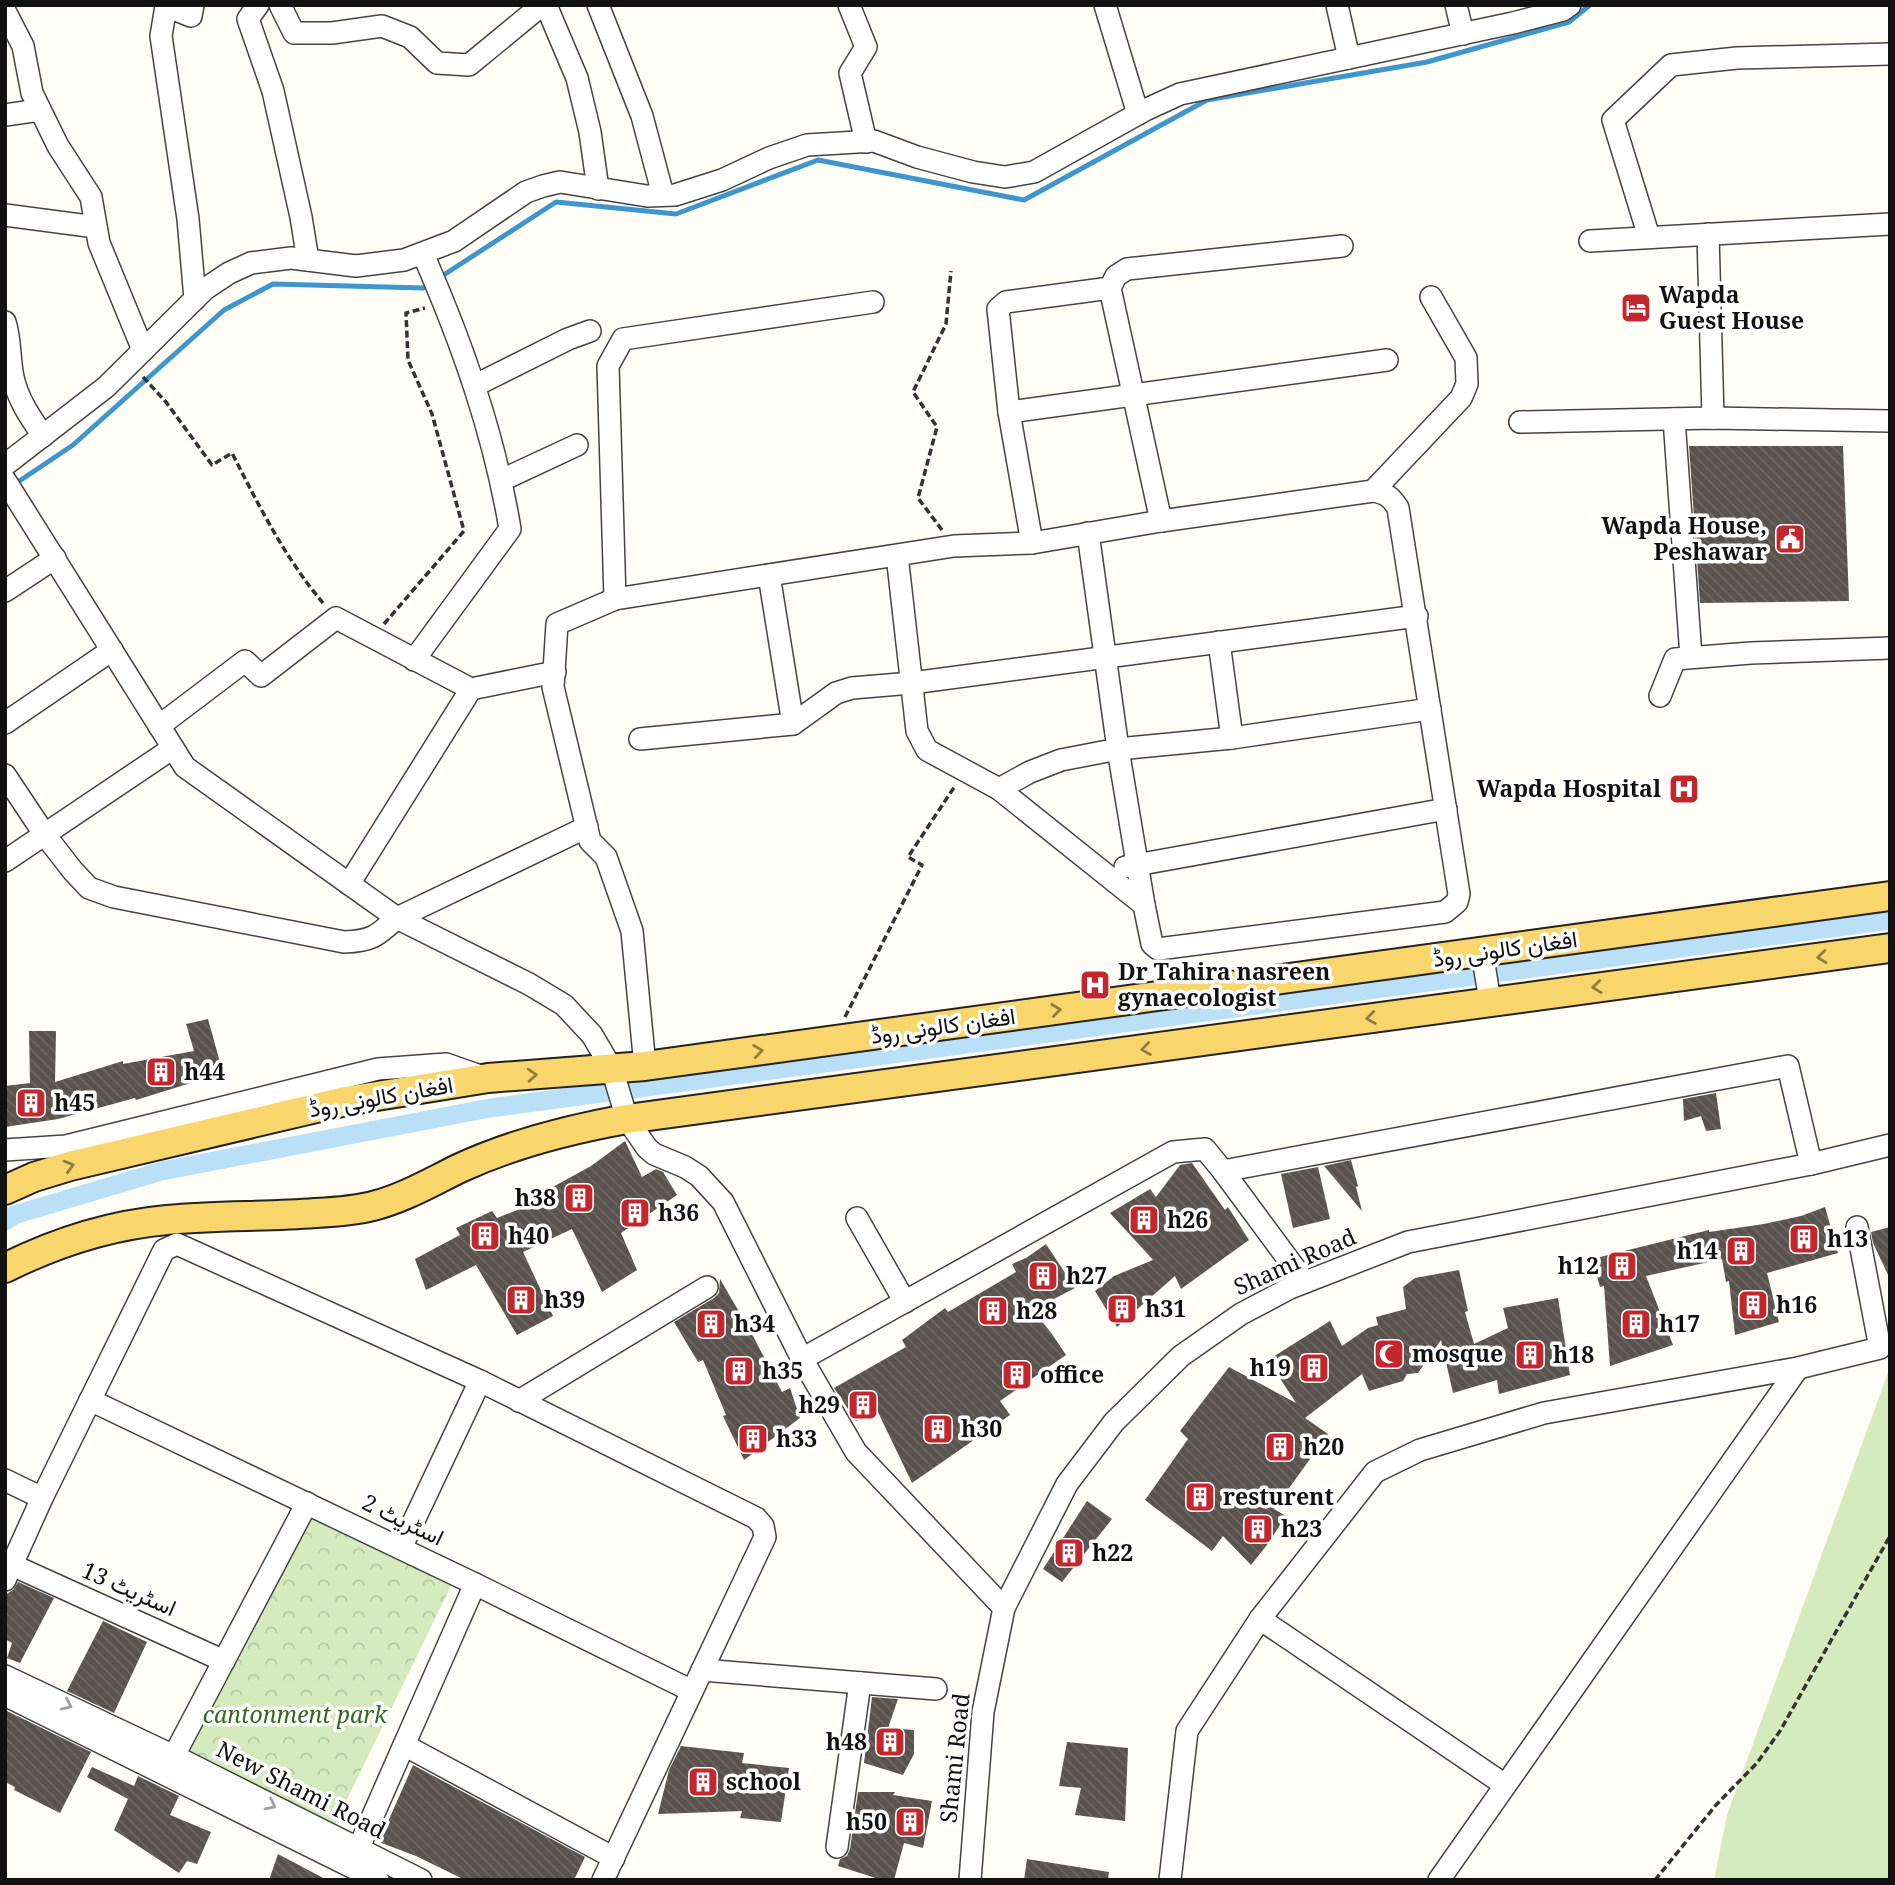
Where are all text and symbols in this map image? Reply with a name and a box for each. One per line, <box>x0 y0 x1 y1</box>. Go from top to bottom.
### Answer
place label: Wapda Guest House <box>1659 278 1804 336</box>
hotel icon: Wapda Guest House <box>1619 291 1653 325</box>
place label: Wapda House, Peshawar <box>1601 509 1767 567</box>
public building icon: Wapda House, Peshawar <box>1773 522 1807 556</box>
place label: Wapda Hospital <box>1476 772 1661 804</box>
hospital icon: Wapda Hospital <box>1667 772 1701 806</box>
street label: افغان کالونی روڈ <box>1430 922 1579 974</box>
one-way arrow <box>1816 949 1828 964</box>
place label: Dr Tahira nasreen gynaecologist <box>1118 955 1330 1013</box>
hospital icon: Dr Tahira nasreen gynaecologist <box>1078 968 1112 1002</box>
one-way arrow <box>1591 979 1602 994</box>
street label: افغان کالونی روڈ <box>868 999 1017 1051</box>
one-way arrow <box>1050 1003 1062 1018</box>
one-way arrow <box>1365 1011 1377 1026</box>
one-way arrow <box>1140 1041 1152 1056</box>
one-way arrow <box>752 1043 764 1058</box>
building icon: h44 <box>144 1055 178 1089</box>
place label: h44 <box>184 1055 225 1087</box>
street label: افغان کالونی روڈ <box>306 1068 455 1124</box>
one-way arrow <box>527 1068 538 1083</box>
building icon: h45 <box>14 1086 48 1120</box>
place label: h45 <box>54 1086 95 1118</box>
one-way arrow <box>63 1160 75 1175</box>
place label: h38 <box>515 1181 556 1213</box>
building icon: h38 <box>562 1181 596 1215</box>
building icon: h36 <box>618 1196 652 1230</box>
place label: h36 <box>658 1196 699 1228</box>
building icon: h26 <box>1127 1203 1161 1237</box>
place label: h26 <box>1167 1203 1208 1235</box>
building icon: h40 <box>468 1219 502 1253</box>
place label: h40 <box>508 1219 549 1251</box>
street label: Shami Road <box>1228 1220 1361 1302</box>
building icon: h13 <box>1787 1222 1821 1256</box>
place label: h13 <box>1827 1222 1868 1254</box>
place label: h14 <box>1677 1234 1718 1266</box>
building icon: h14 <box>1724 1234 1758 1268</box>
place label: h12 <box>1558 1249 1599 1281</box>
building icon: h12 <box>1605 1249 1639 1283</box>
building icon: h27 <box>1026 1259 1060 1293</box>
place label: h27 <box>1066 1259 1107 1291</box>
building icon: h39 <box>504 1283 538 1317</box>
place label: h39 <box>544 1283 585 1315</box>
building icon: h16 <box>1736 1288 1770 1322</box>
place label: h16 <box>1776 1288 1817 1320</box>
building icon: h31 <box>1105 1292 1139 1326</box>
place label: h31 <box>1145 1292 1186 1324</box>
building icon: h28 <box>976 1294 1010 1328</box>
place label: h28 <box>1016 1294 1057 1326</box>
building icon: h34 <box>694 1307 728 1341</box>
place label: h34 <box>734 1307 775 1339</box>
building icon: h17 <box>1619 1307 1653 1341</box>
place label: h17 <box>1659 1307 1700 1339</box>
mosque icon: mosque <box>1372 1337 1406 1371</box>
place label: mosque <box>1412 1337 1503 1369</box>
building icon: h18 <box>1513 1338 1547 1372</box>
place label: h18 <box>1553 1338 1594 1370</box>
place label: h19 <box>1250 1351 1291 1383</box>
building icon: h19 <box>1297 1351 1331 1385</box>
building icon: h35 <box>722 1354 756 1388</box>
place label: h35 <box>762 1354 803 1386</box>
building icon: office <box>1000 1358 1034 1392</box>
place label: office <box>1040 1358 1104 1390</box>
place label: h29 <box>799 1388 840 1420</box>
building icon: h29 <box>846 1388 880 1422</box>
building icon: h30 <box>921 1412 955 1446</box>
place label: h30 <box>961 1412 1002 1444</box>
building icon: h33 <box>736 1422 770 1456</box>
place label: h33 <box>776 1422 817 1454</box>
building icon: h20 <box>1263 1430 1297 1464</box>
place label: h20 <box>1303 1430 1344 1462</box>
building icon: resturent <box>1183 1480 1217 1514</box>
place label: resturent <box>1223 1480 1334 1512</box>
street label: اسٹریٹ 2 <box>357 1486 450 1553</box>
building icon: h23 <box>1241 1512 1275 1546</box>
place label: h23 <box>1281 1512 1322 1544</box>
building icon: h22 <box>1052 1536 1086 1570</box>
place label: h22 <box>1092 1536 1133 1568</box>
street label: اسٹریٹ 13 <box>77 1553 182 1623</box>
street label: Shami Road <box>931 1691 977 1824</box>
one-way arrow <box>60 1697 72 1711</box>
park label: cantonment park <box>203 1698 388 1730</box>
place label: h48 <box>826 1725 867 1757</box>
building icon: h48 <box>873 1725 907 1759</box>
street label: New Shami Road <box>211 1733 392 1846</box>
building icon: school <box>686 1765 720 1799</box>
place label: school <box>726 1765 801 1797</box>
one-way arrow <box>264 1797 276 1811</box>
place label: h50 <box>846 1805 887 1837</box>
building icon: h50 <box>893 1805 927 1839</box>

